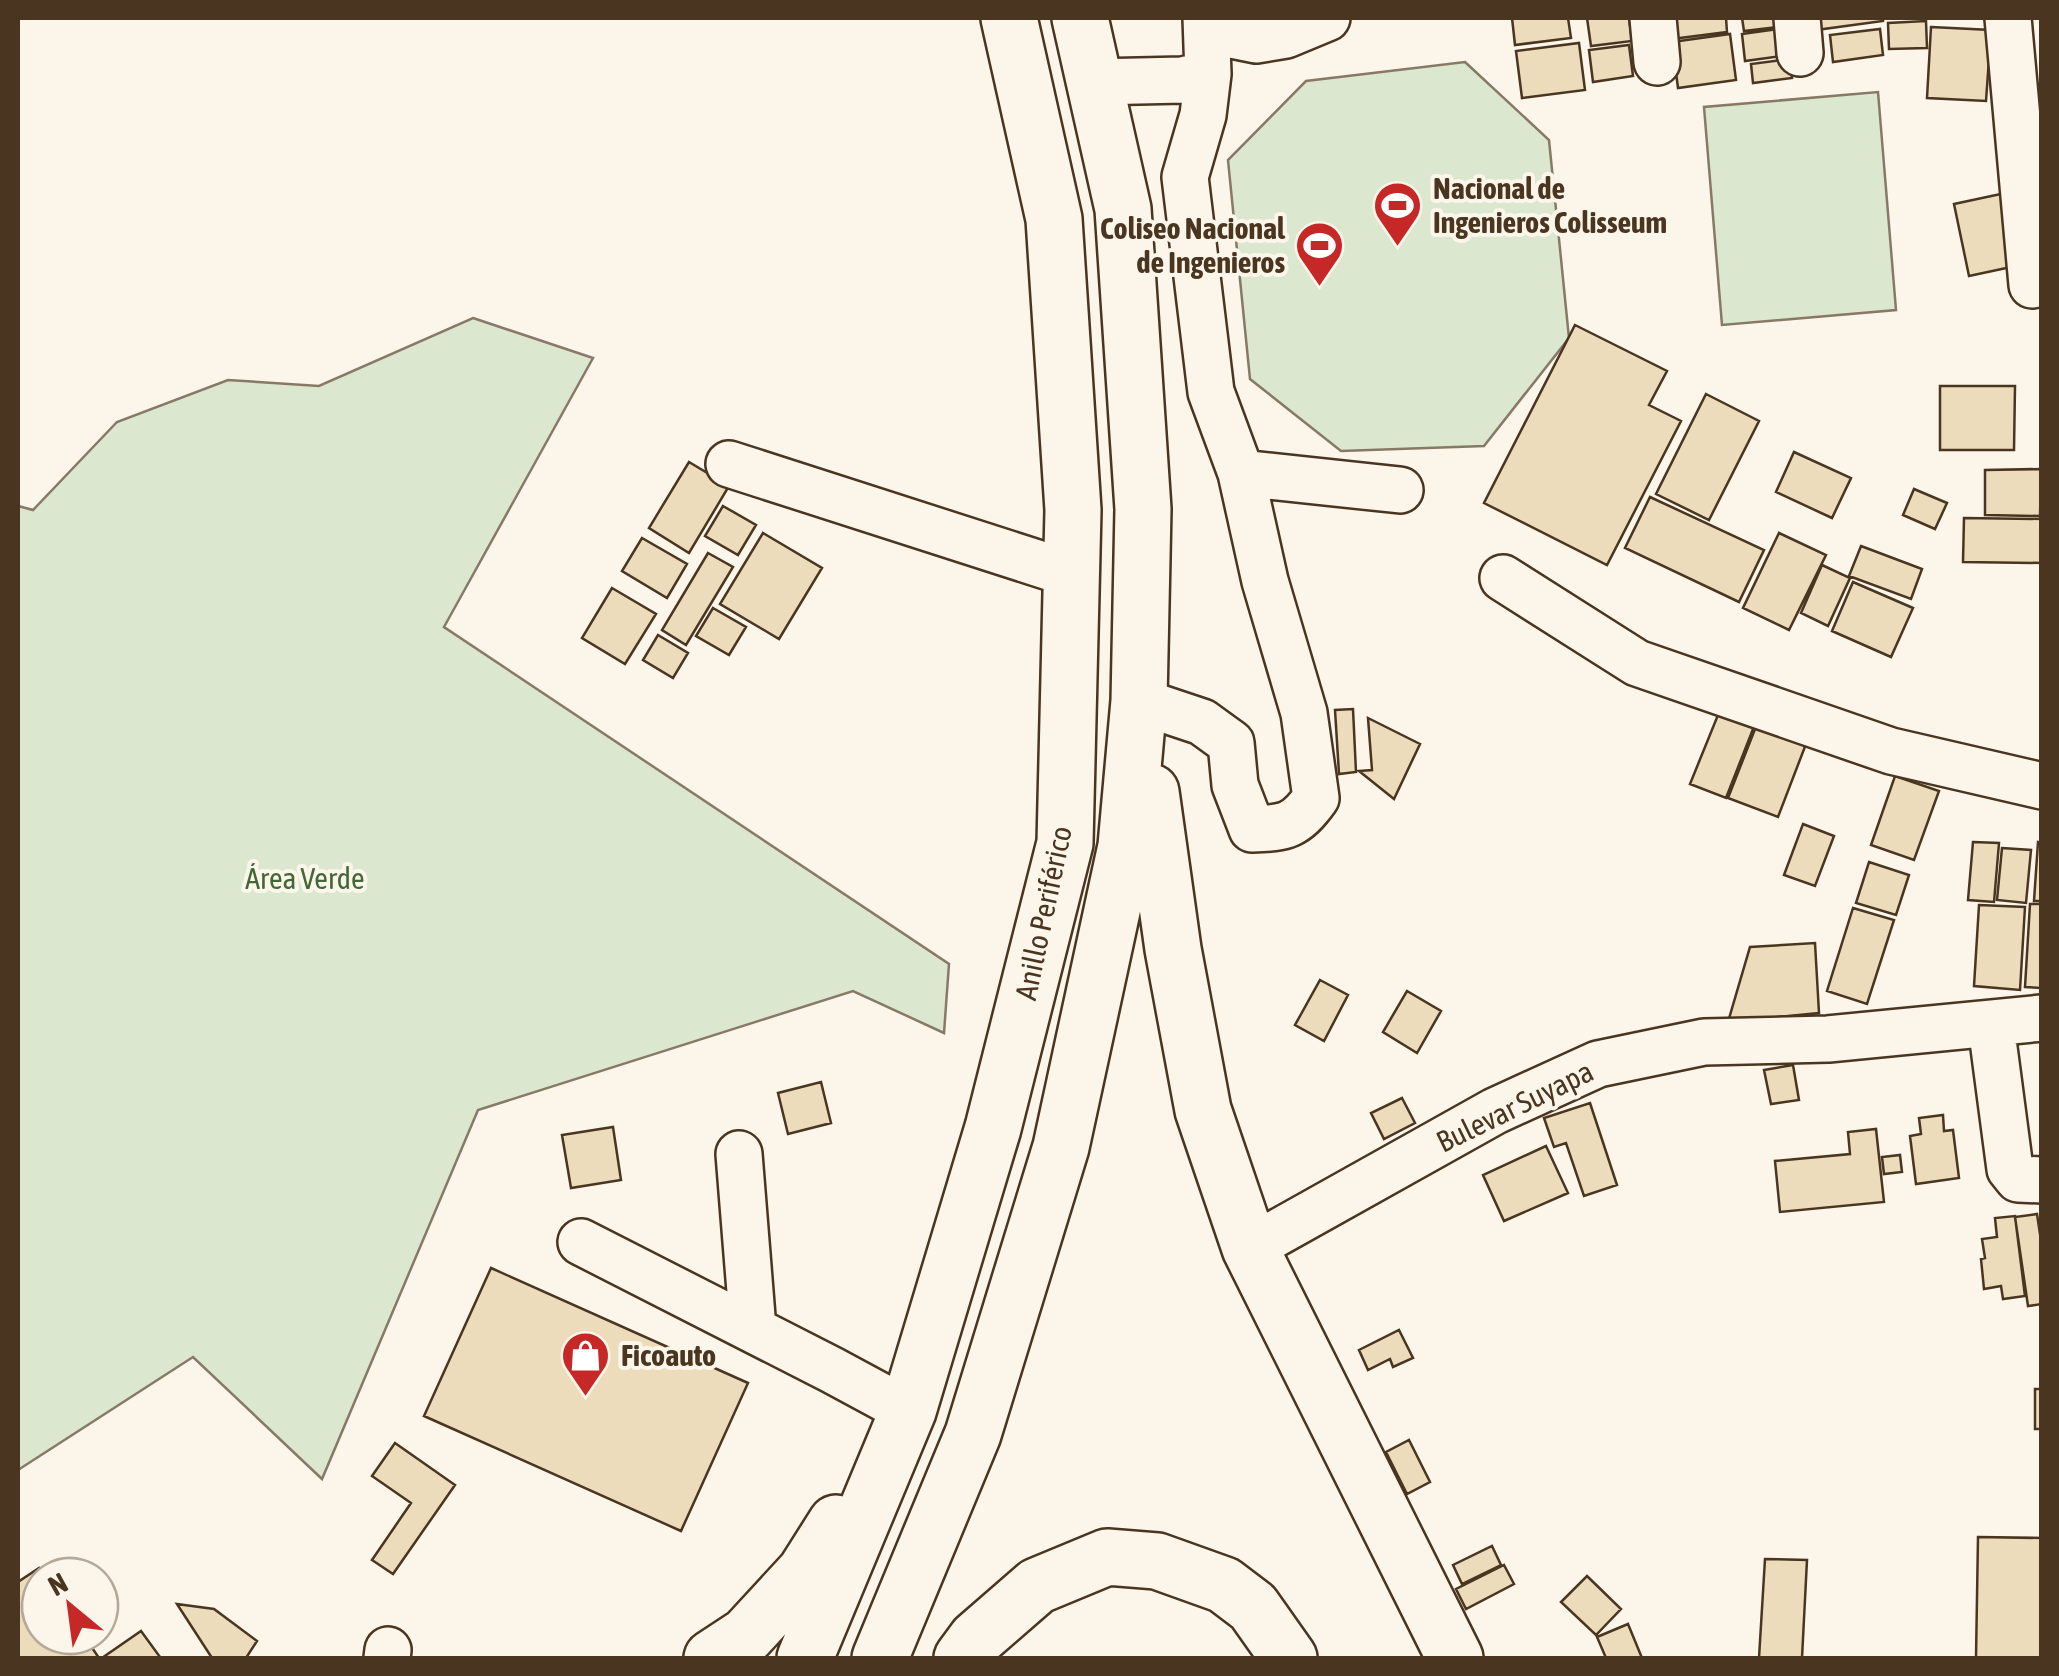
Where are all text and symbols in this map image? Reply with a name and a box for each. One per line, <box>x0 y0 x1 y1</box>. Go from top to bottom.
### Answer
place label: Nacional de Ingenieros Colisseum <box>1433 171 1667 239</box>
sports icon: Nacional de Ingenieros Colisseum <box>1372 180 1424 248</box>
place label: Coliseo Nacional de Ingenieros <box>1100 211 1286 279</box>
sports icon: Coliseo Nacional de Ingenieros <box>1294 220 1346 288</box>
street label: Anillo Periférico <box>1008 823 1078 1003</box>
park label: Área Verde <box>245 861 365 895</box>
street label: Bulevar Suyapa <box>1431 1054 1598 1159</box>
shop icon: Ficoauto <box>560 1330 612 1398</box>
place label: Ficoauto <box>621 1338 716 1372</box>
north arrow <box>20 1556 120 1656</box>
text: N <box>43 1566 73 1602</box>

